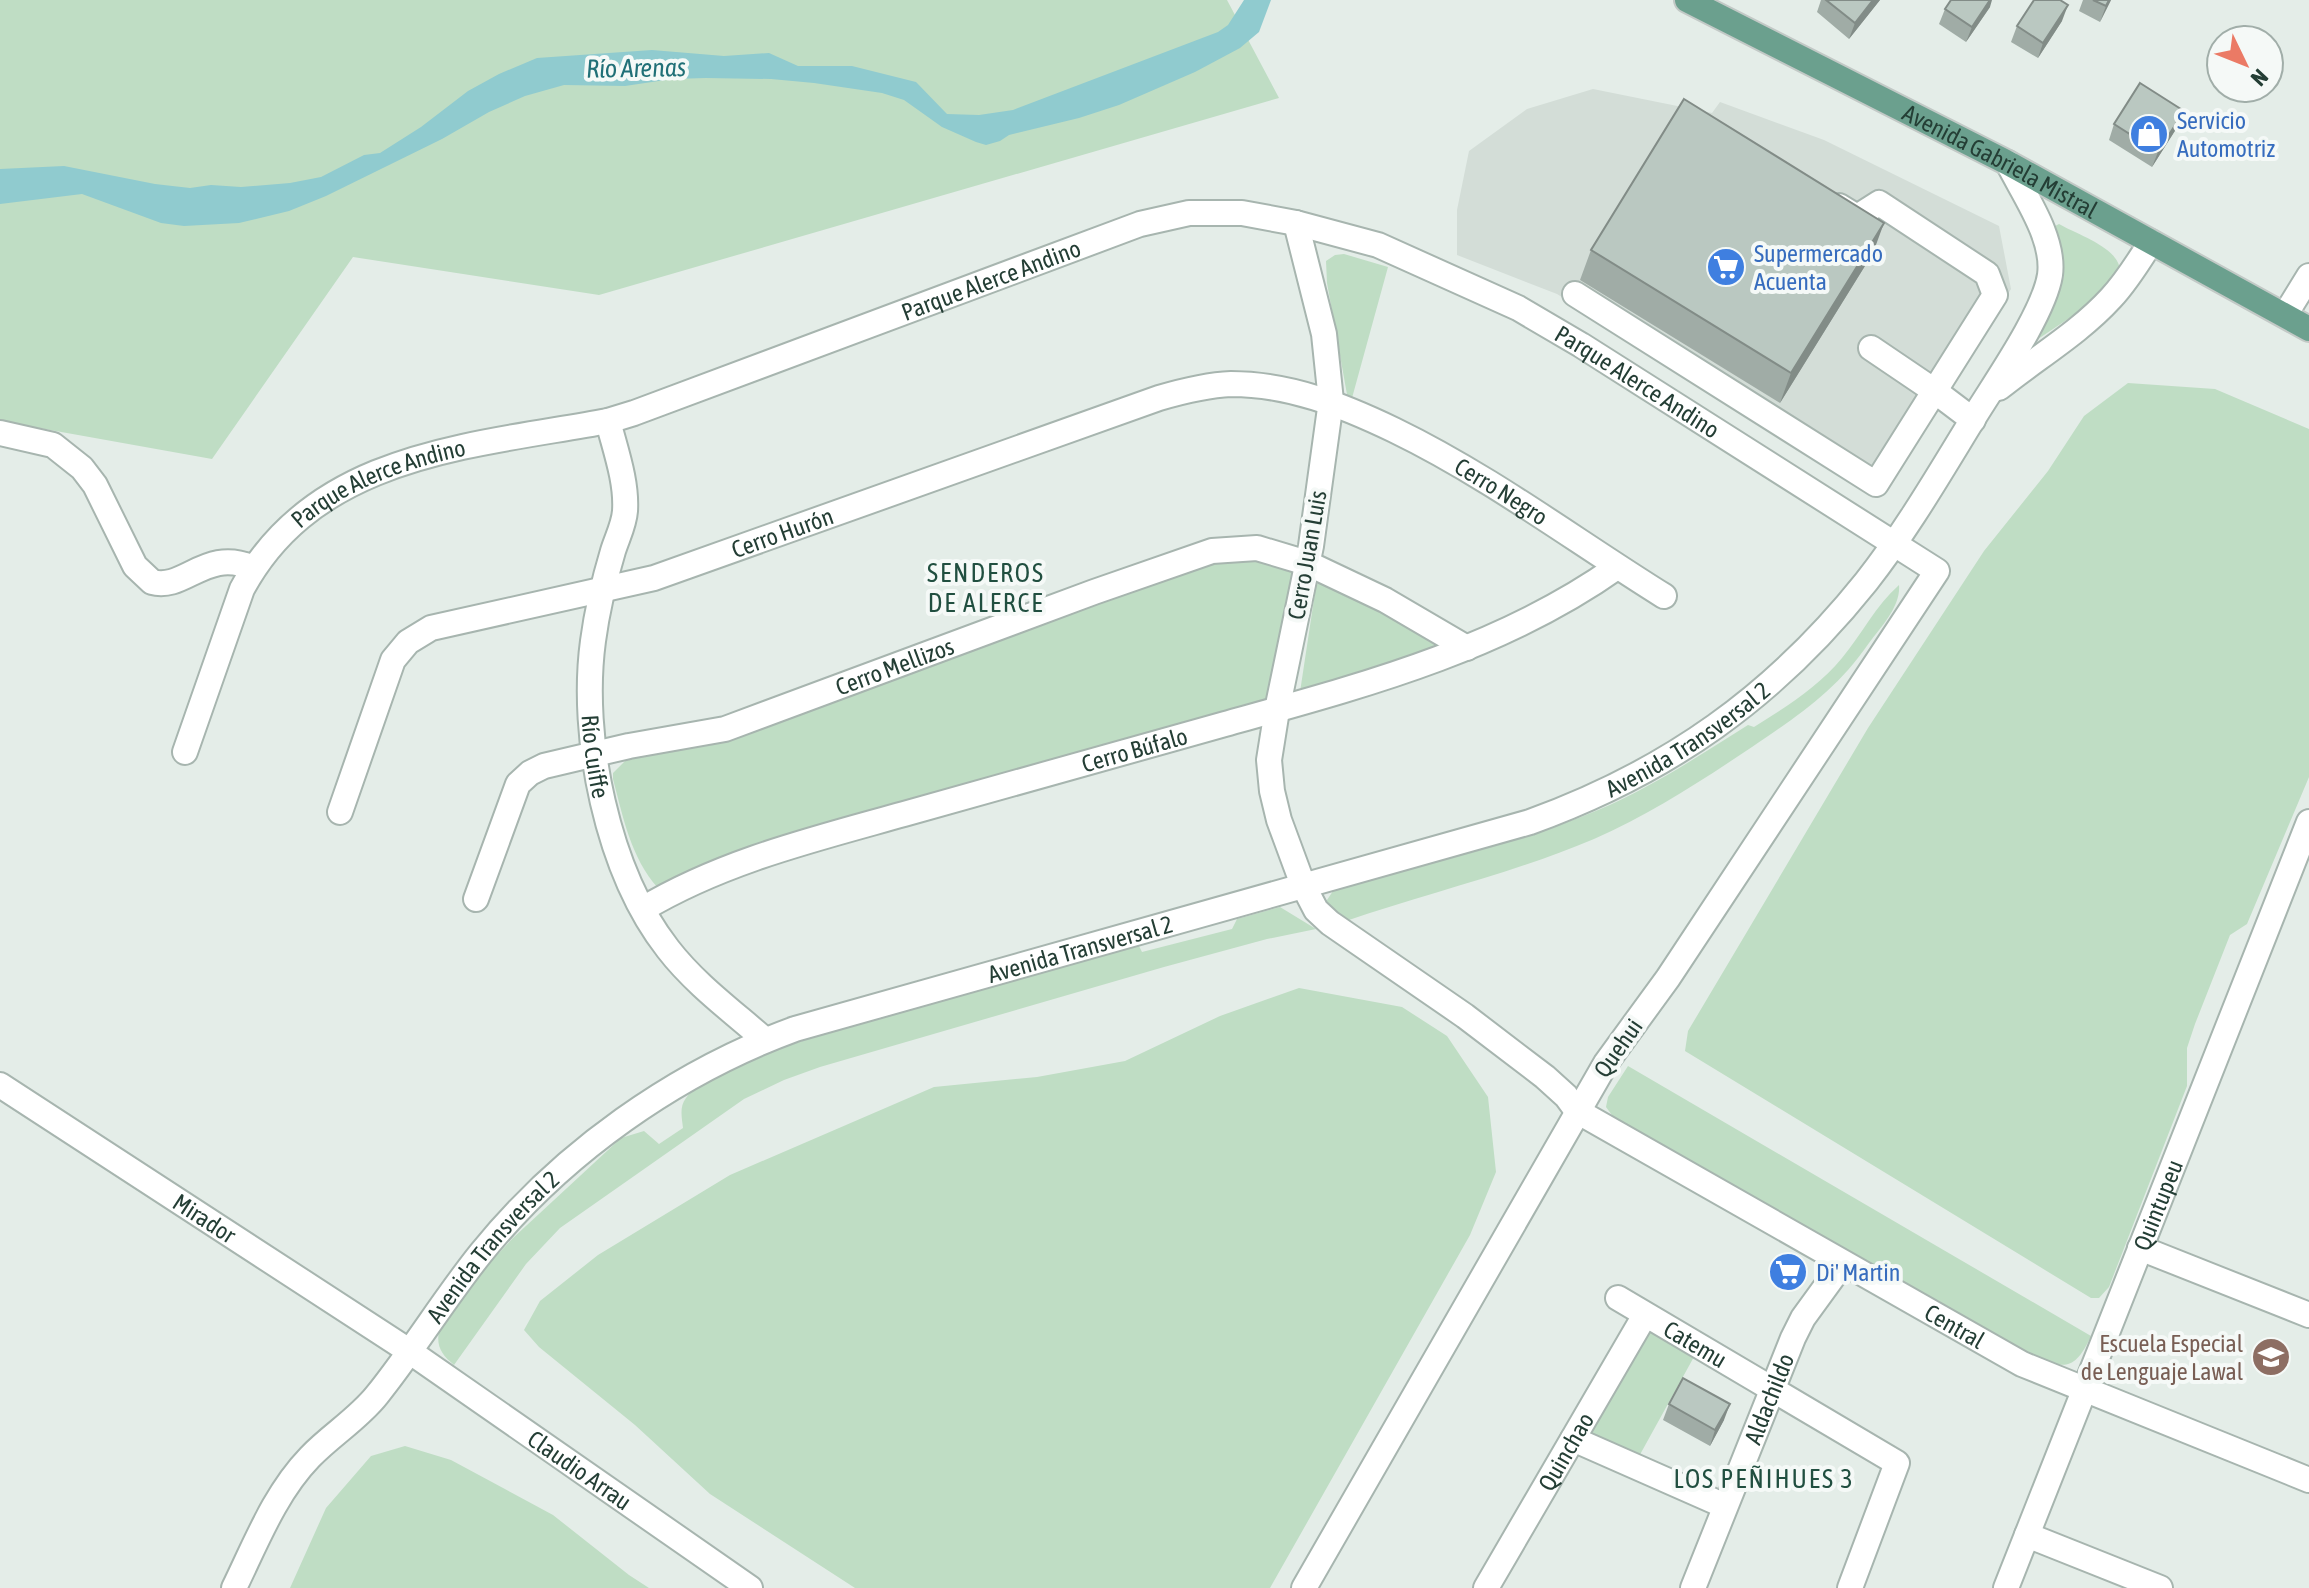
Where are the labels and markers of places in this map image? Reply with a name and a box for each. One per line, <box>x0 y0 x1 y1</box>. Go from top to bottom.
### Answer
place label: Servicio Automotriz <box>2177 107 2275 162</box>
shop icon: Servicio Automotriz <box>2128 113 2170 155</box>
place label: Supermercado Acuenta <box>1754 240 1883 295</box>
supermarket icon: Supermercado Acuenta <box>1705 246 1747 288</box>
supermarket icon: Di' Martin <box>1767 1251 1809 1293</box>
place label: Di' Martin <box>1816 1259 1900 1286</box>
place label: Escuela Especial de Lenguaje Lawal <box>2081 1330 2244 1385</box>
school or university icon: Escuela Especial de Lenguaje Lawal <box>2250 1336 2292 1378</box>

